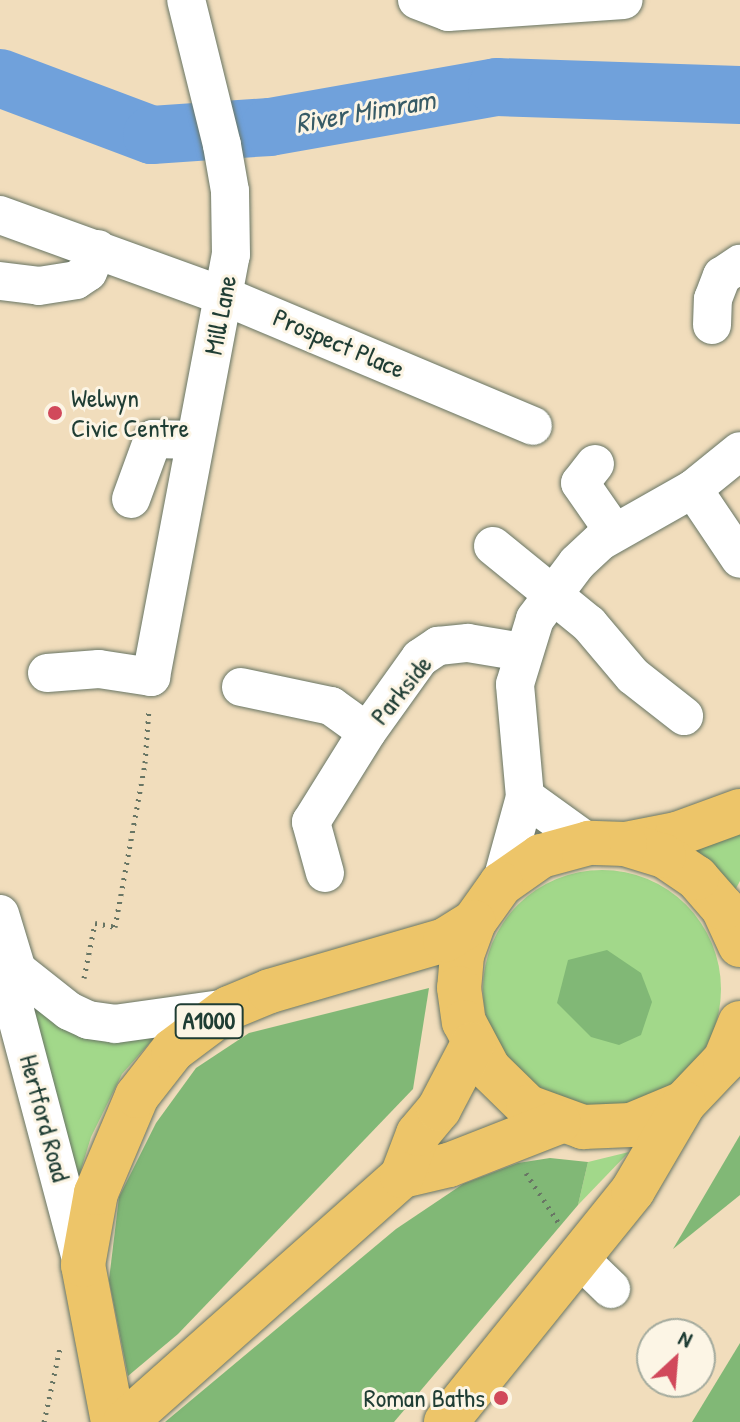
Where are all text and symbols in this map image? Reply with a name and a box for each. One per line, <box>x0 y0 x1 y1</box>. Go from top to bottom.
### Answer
water label: River Mimram <box>292 82 438 140</box>
street label: Mill Lane <box>197 273 243 357</box>
street label: Prospect Place <box>269 301 409 385</box>
place label: Welwyn Civic Centre <box>71 382 189 444</box>
marker: Welwyn Civic Centre <box>46 404 64 422</box>
street label: Parkside <box>364 649 438 731</box>
road number: A1000 <box>173 1001 245 1041</box>
street label: Hertford Road <box>13 1051 77 1185</box>
north arrow <box>636 1318 716 1398</box>
text: N <box>674 1322 697 1354</box>
place label: Roman Baths <box>364 1382 485 1414</box>
marker: Roman Baths <box>492 1389 510 1407</box>

